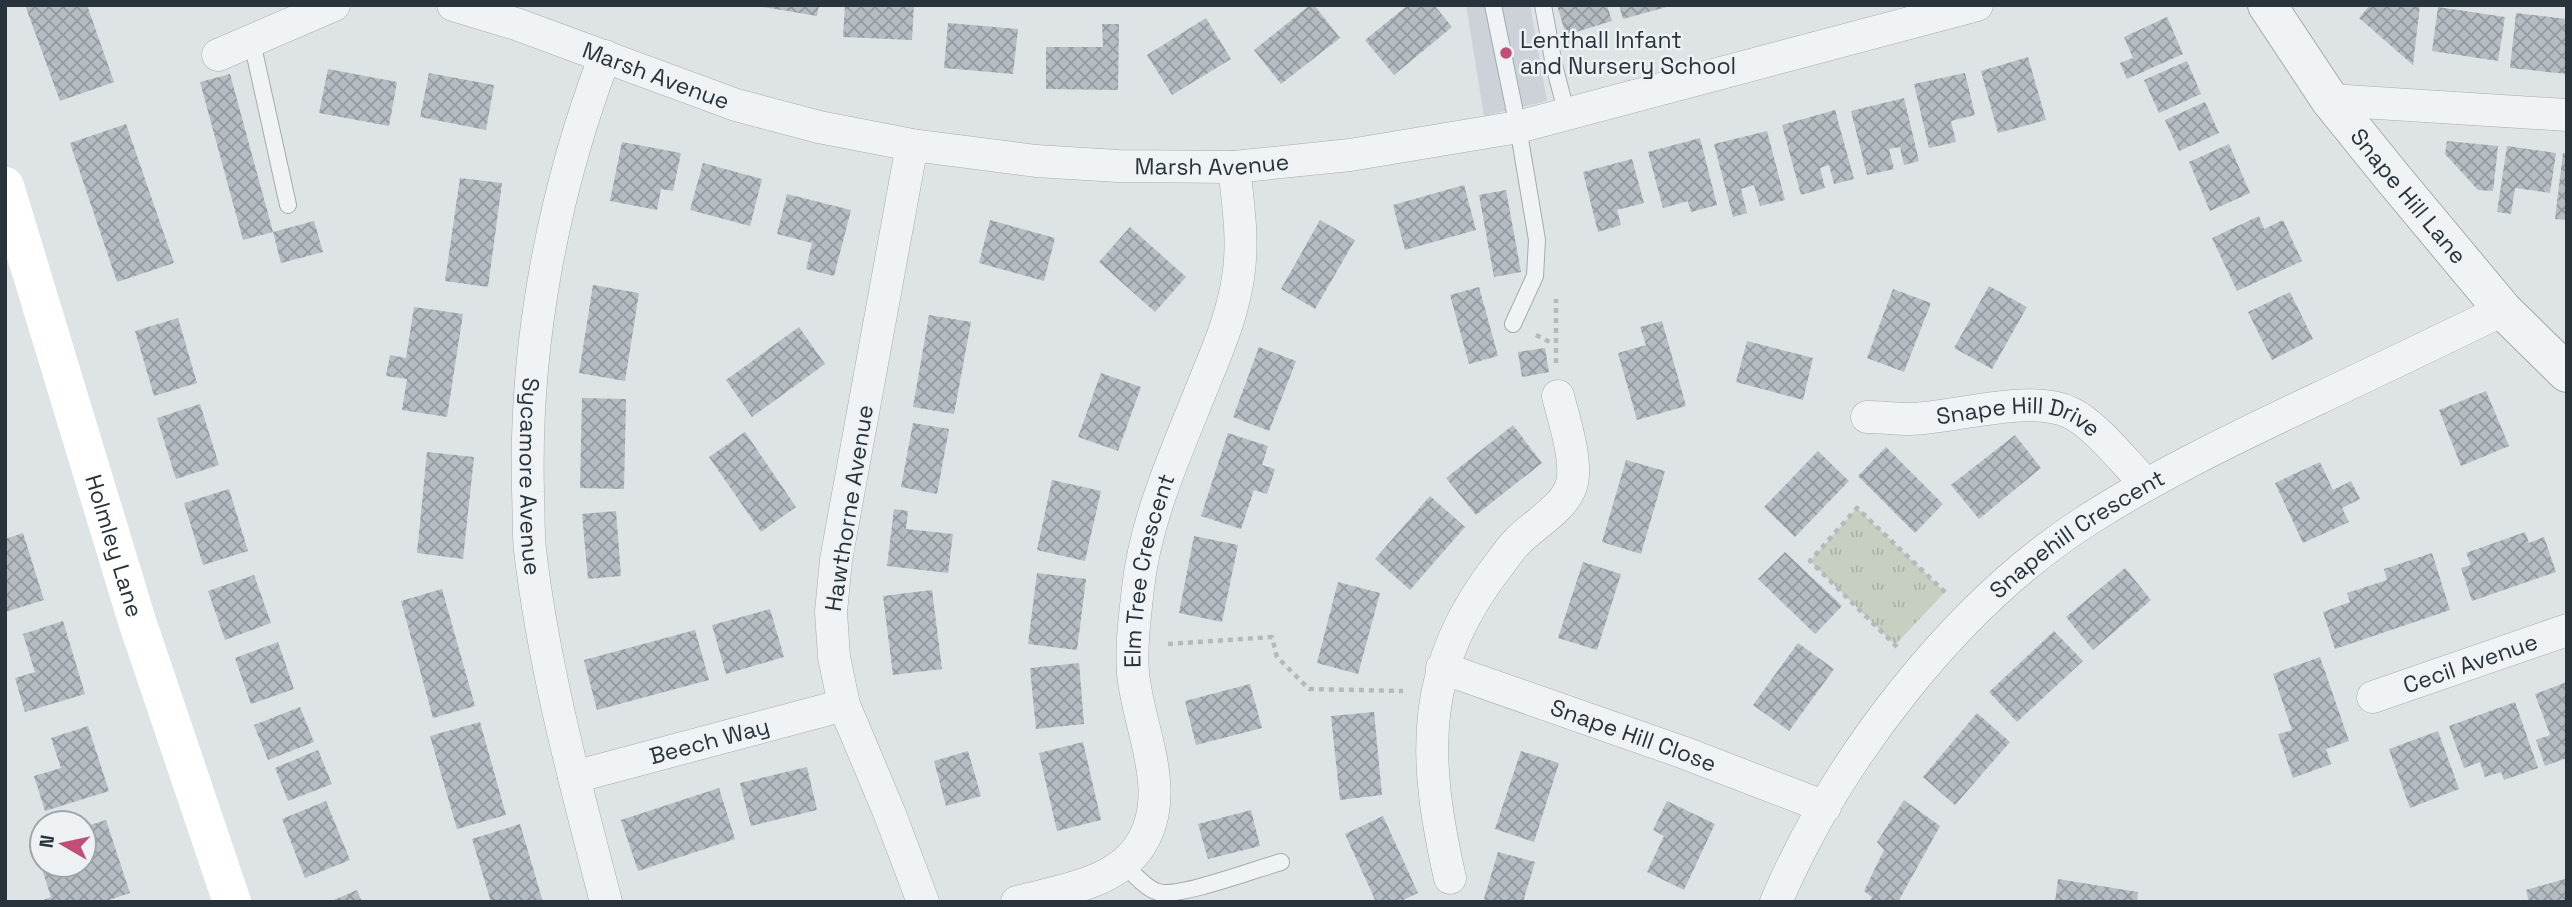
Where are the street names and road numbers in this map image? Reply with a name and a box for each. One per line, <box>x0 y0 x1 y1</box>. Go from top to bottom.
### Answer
street label: Marsh Avenue <box>578 35 734 116</box>
street label: Snape Hill Lane <box>2344 122 2473 270</box>
street label: Marsh Avenue <box>1134 146 1291 182</box>
street label: Sycamore Avenue <box>513 377 548 577</box>
street label: Snape Hill Drive <box>1934 390 2107 443</box>
street label: Hawthorne Avenue <box>818 403 880 613</box>
street label: Snapehill Crescent <box>1983 463 2170 605</box>
street label: Elm Tree Crescent <box>1117 469 1181 668</box>
street label: Holmley Lane <box>78 471 150 621</box>
street label: Cecil Avenue <box>2399 626 2542 700</box>
street label: Snape Hill Close <box>1546 692 1721 779</box>
street label: Beech Way <box>646 711 773 771</box>

